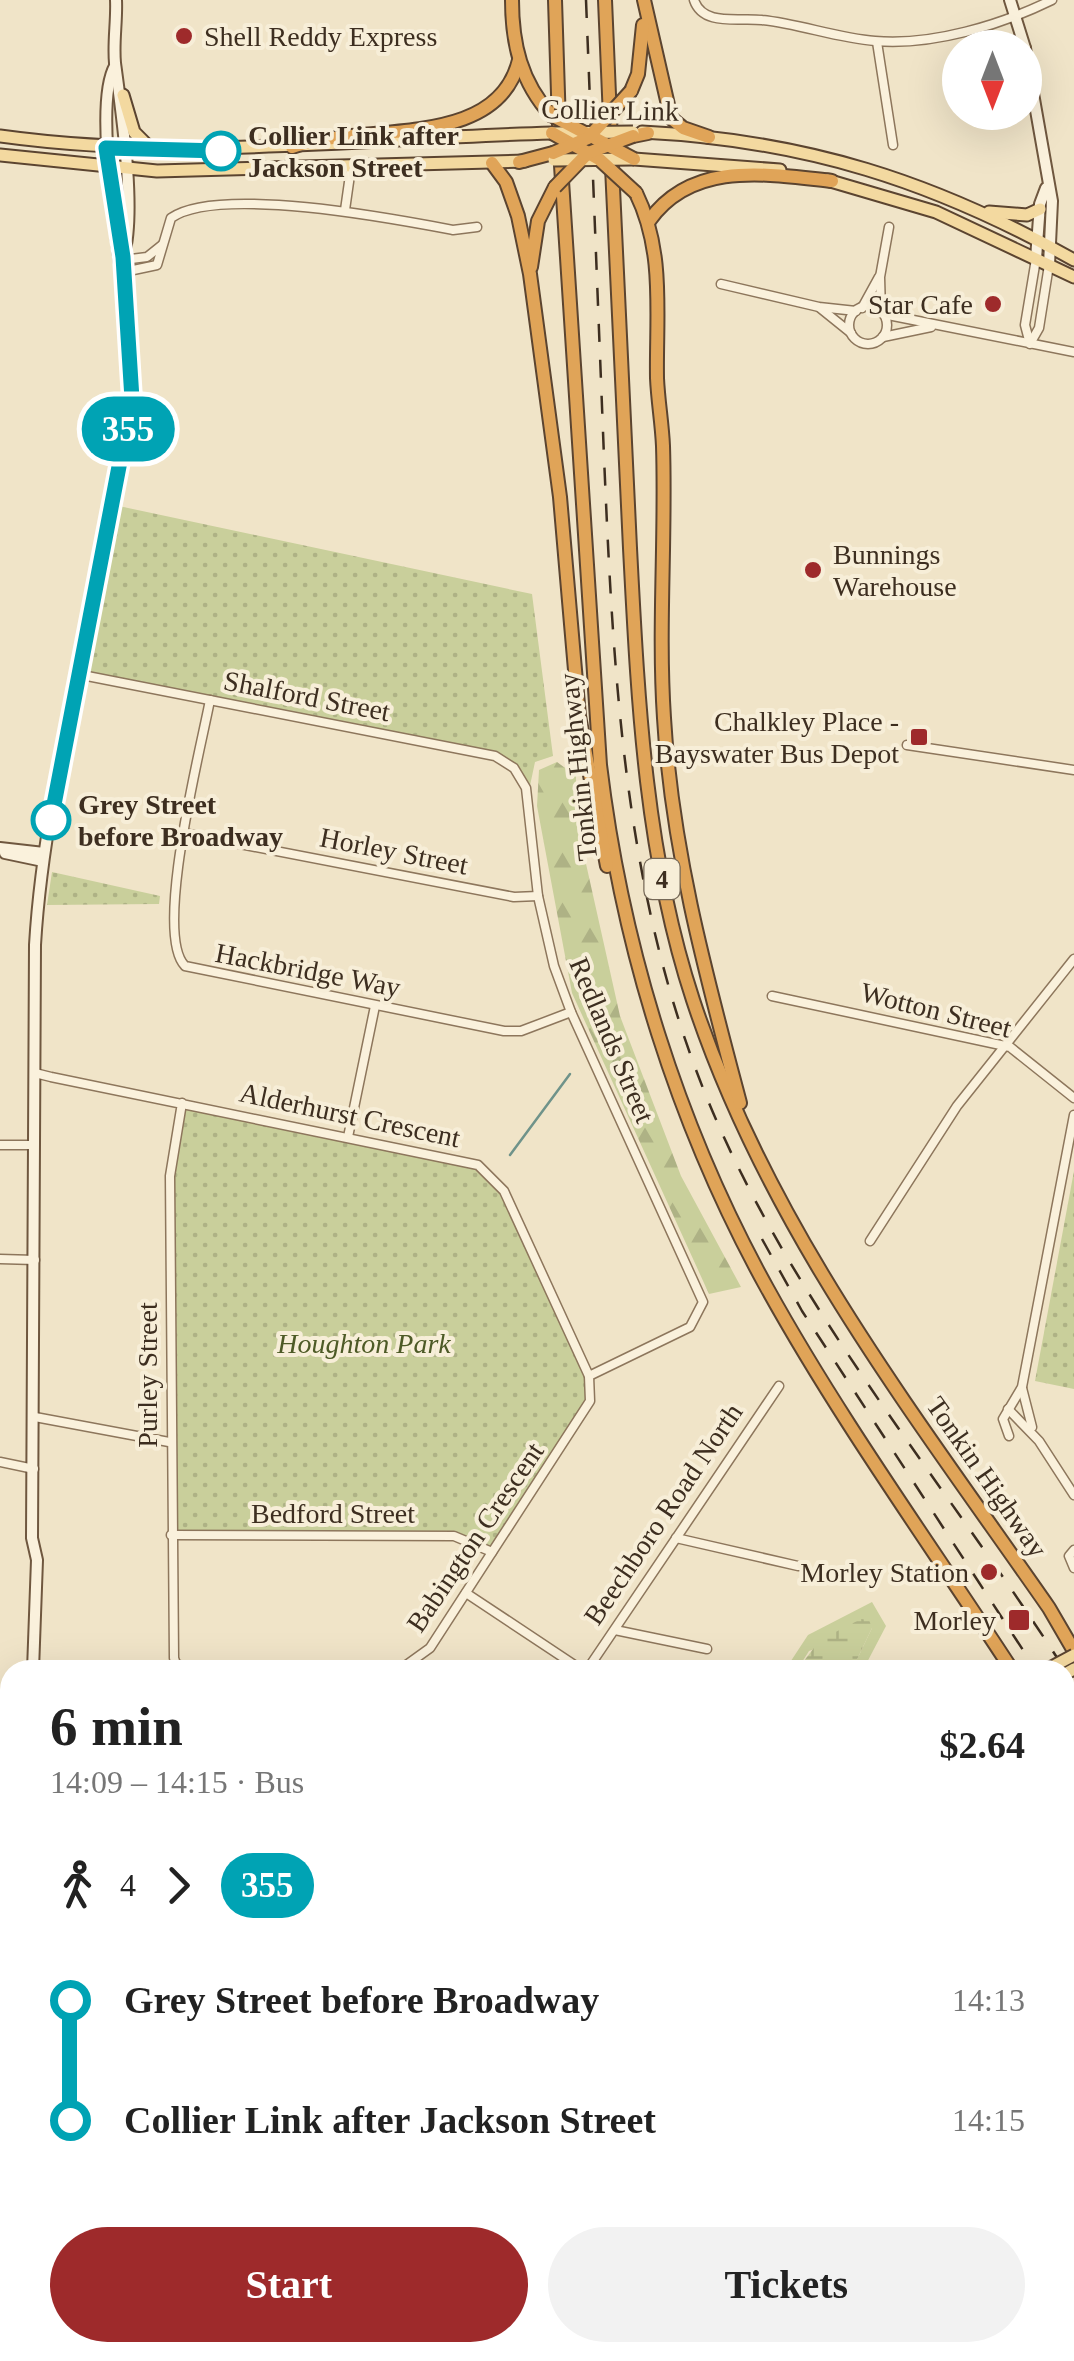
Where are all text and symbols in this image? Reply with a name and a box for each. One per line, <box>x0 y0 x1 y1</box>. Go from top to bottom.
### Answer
place label: Shell Reddy Express <box>204 21 437 52</box>
marker: Shell Reddy Express <box>173 25 195 47</box>
north arrow <box>942 30 1042 130</box>
map controls <box>942 30 1042 130</box>
street label: Collier Link <box>541 93 679 127</box>
place label: Collier Link after Jackson Street <box>248 120 459 183</box>
marker: Collier Link after Jackson Street <box>202 132 240 170</box>
place label: Star Cafe <box>868 289 973 320</box>
marker: Star Cafe <box>982 293 1004 315</box>
line badge: 355 <box>70 396 186 462</box>
text: 355 <box>102 410 154 449</box>
place label: Bunnings Warehouse <box>833 539 957 602</box>
marker: Bunnings Warehouse <box>802 559 824 581</box>
street label: Shalford Street <box>221 665 393 727</box>
street label: Tonkin Highway <box>553 672 603 862</box>
place label: Chalkley Place - Bayswater Bus Depot <box>655 706 899 769</box>
marker: Chalkley Place - Bayswater Bus Depot <box>908 726 930 748</box>
place label: Grey Street before Broadway <box>78 789 283 852</box>
marker: Grey Street before Broadway <box>32 801 70 839</box>
street label: Horley Street <box>317 821 471 881</box>
road number: 4 <box>644 859 680 899</box>
street label: Hackbridge Way <box>213 937 403 1003</box>
street label: Redlands Street <box>563 953 661 1127</box>
street label: Wotton Street <box>858 976 1015 1044</box>
street label: Alderhurst Crescent <box>237 1076 463 1154</box>
street label: Purley Street <box>132 1302 163 1448</box>
park label: Houghton Park <box>276 1328 451 1359</box>
street label: Tonkin Highway <box>920 1391 1054 1563</box>
street label: Beechboro Road North <box>578 1398 748 1630</box>
street label: Babington Crescent <box>400 1436 550 1638</box>
street label: Bedford Street <box>251 1498 415 1529</box>
place label: Morley Station <box>800 1557 969 1588</box>
marker: Morley Station <box>978 1561 1000 1583</box>
place label: Morley <box>914 1605 996 1636</box>
marker: Morley <box>1006 1607 1032 1633</box>
text: 6 min <box>50 1696 183 1757</box>
text: $2.64 <box>940 1724 1025 1766</box>
text: 14:09 – 14:15 · Bus <box>50 1764 304 1800</box>
icon: walk <box>50 1858 105 1913</box>
icon: forward <box>151 1858 206 1913</box>
text: 355 <box>241 1866 294 1905</box>
text: 4 <box>120 1867 136 1903</box>
text: Grey Street before Broadway <box>124 1979 599 2021</box>
text: 14:13 <box>952 1982 1025 2018</box>
text: Collier Link after Jackson Street <box>124 2099 656 2141</box>
text: 14:15 <box>952 2102 1025 2138</box>
button: Start <box>50 2227 528 2342</box>
button: Tickets <box>548 2227 1025 2342</box>

